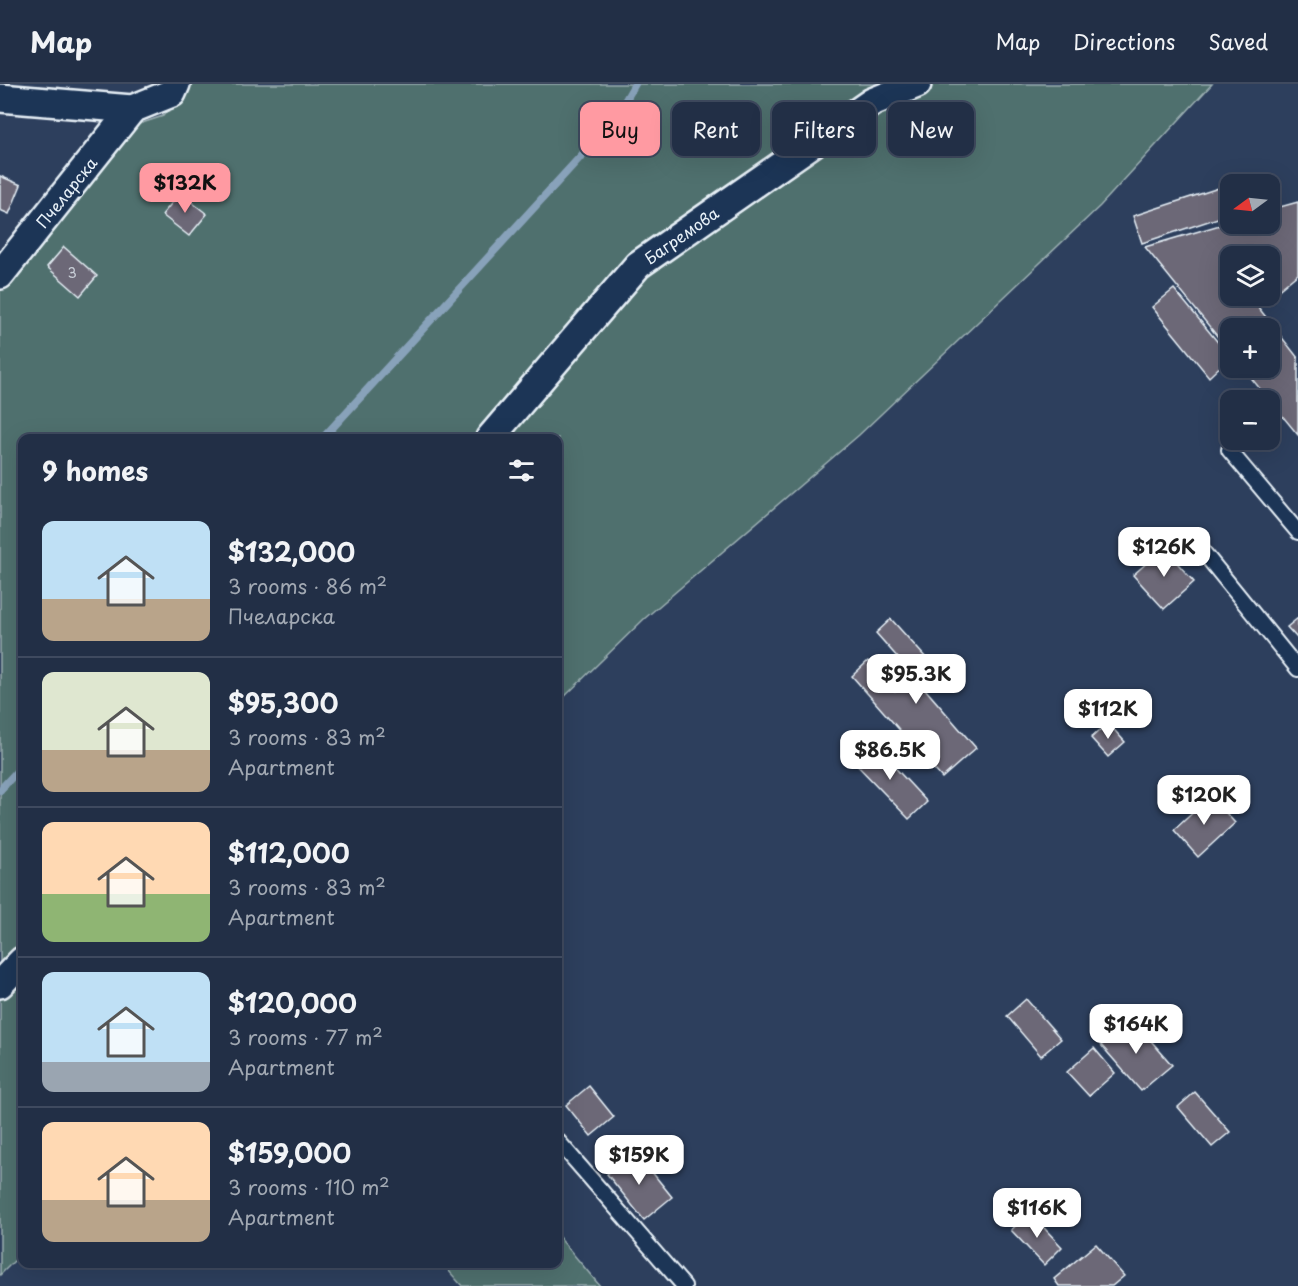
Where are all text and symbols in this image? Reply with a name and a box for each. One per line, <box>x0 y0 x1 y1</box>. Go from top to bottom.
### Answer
text: Map <box>30 20 92 63</box>
text: Map <box>995 25 1040 57</box>
text: Directions <box>1073 25 1175 57</box>
text: Saved <box>1208 25 1268 57</box>
chip: Buy <box>580 102 660 156</box>
chip: Rent <box>672 102 760 156</box>
chip: Filters <box>772 102 876 156</box>
chip: New <box>888 102 974 156</box>
street label: Пчеларска <box>30 151 102 233</box>
pin: $132K <box>143 163 227 214</box>
text: $132K <box>153 167 217 197</box>
north arrow <box>1220 174 1280 234</box>
map controls <box>1220 174 1280 450</box>
street label: Багремова <box>639 200 723 269</box>
button: layers <box>1220 246 1280 306</box>
house number: 3 <box>67 262 77 283</box>
button: + <box>1220 318 1280 378</box>
button: − <box>1220 390 1280 450</box>
text: 9 homes <box>42 451 148 490</box>
icon: filters <box>505 454 538 487</box>
pin: $126K <box>1122 527 1206 578</box>
text: $126K <box>1132 531 1196 561</box>
text: $132,000 <box>228 532 355 571</box>
icon: home <box>90 545 162 617</box>
text: 3 rooms · 86 m² <box>228 571 387 601</box>
text: Пчеларска <box>228 601 335 631</box>
pin: $95.3K <box>867 654 965 705</box>
text: $95.3K <box>881 658 951 688</box>
text: $95,300 <box>228 683 338 722</box>
pin: $112K <box>1066 689 1150 740</box>
text: $112K <box>1078 693 1138 723</box>
icon: home <box>90 696 162 768</box>
text: 3 rooms · 83 m² <box>228 722 386 752</box>
pin: $86.5K <box>841 730 939 781</box>
text: $86.5K <box>854 734 926 764</box>
text: Apartment <box>228 752 335 782</box>
pin: $120K <box>1162 775 1246 826</box>
text: $120K <box>1171 779 1237 809</box>
text: $112,000 <box>228 833 350 872</box>
icon: home <box>90 846 162 918</box>
text: 3 rooms · 83 m² <box>228 872 386 902</box>
text: Apartment <box>228 902 335 932</box>
text: $120,000 <box>228 983 357 1022</box>
icon: home <box>90 996 162 1068</box>
pin: $164K <box>1094 1004 1178 1055</box>
text: $164K <box>1104 1008 1168 1038</box>
text: 3 rooms · 77 m² <box>228 1022 383 1052</box>
text: Apartment <box>228 1052 335 1082</box>
text: $159,000 <box>228 1133 351 1172</box>
pin: $159K <box>597 1135 681 1186</box>
text: $159K <box>609 1139 669 1169</box>
icon: home <box>90 1146 162 1218</box>
text: 3 rooms · 110 m² <box>228 1172 390 1202</box>
pin: $116K <box>995 1188 1079 1239</box>
text: $116K <box>1007 1192 1067 1222</box>
text: Apartment <box>228 1202 335 1232</box>

